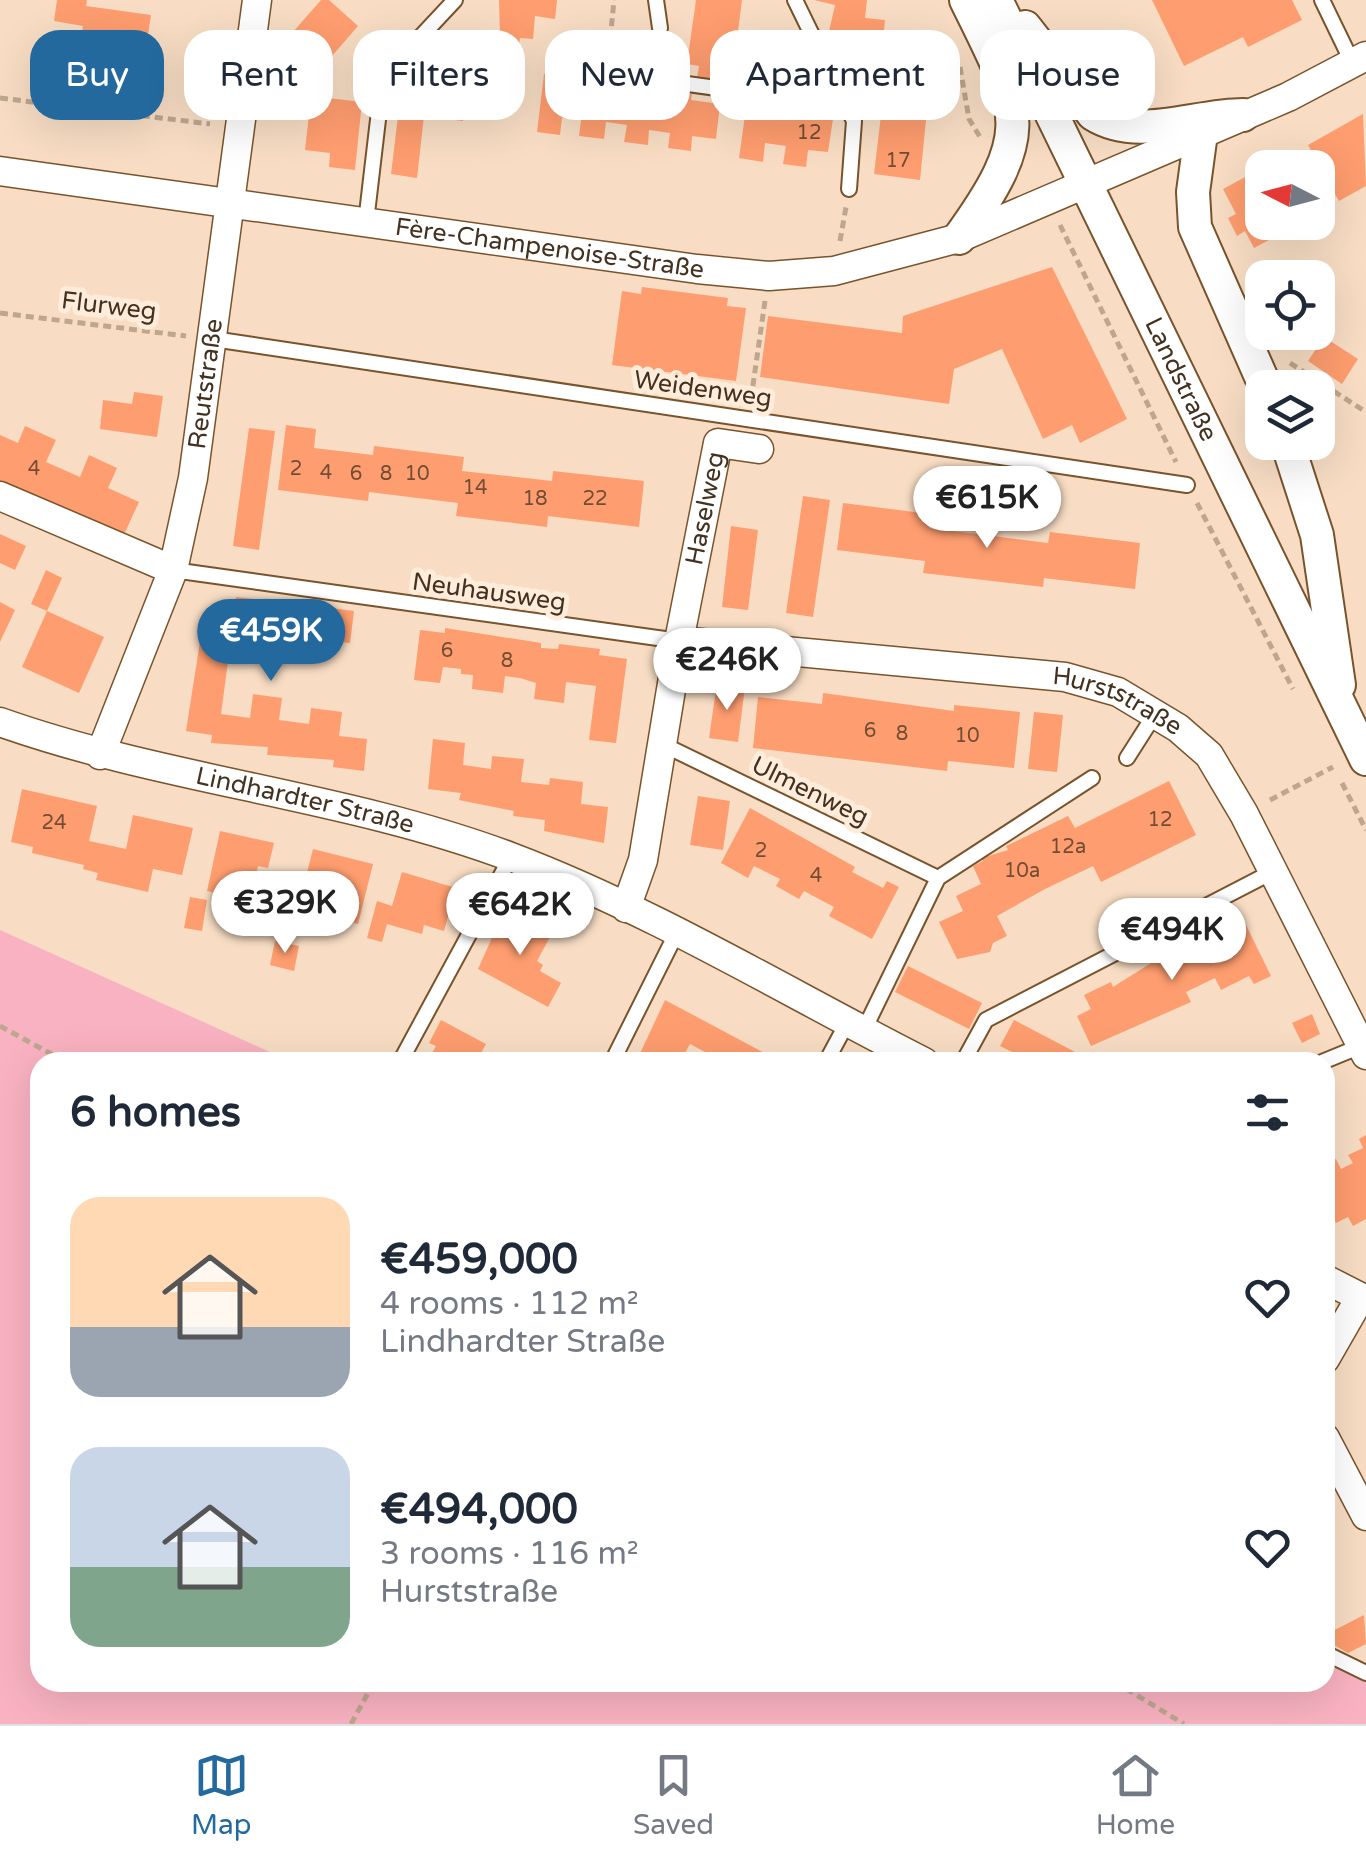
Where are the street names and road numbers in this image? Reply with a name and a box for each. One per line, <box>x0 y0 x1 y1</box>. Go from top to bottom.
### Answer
street label: Fère-Champenoise-Straße <box>393 212 706 285</box>
street label: Flurweg <box>60 285 158 327</box>
street label: Landstraße <box>1138 313 1224 446</box>
street label: Reutstraße <box>182 317 229 451</box>
street label: Weidenweg <box>632 364 774 414</box>
street label: Haselweg <box>679 449 731 568</box>
street label: Neuhausweg <box>410 566 568 618</box>
street label: Hurststraße <box>1051 661 1187 742</box>
street label: Ulmenweg <box>747 750 873 832</box>
street label: Lindhardter Straße <box>193 761 417 840</box>

